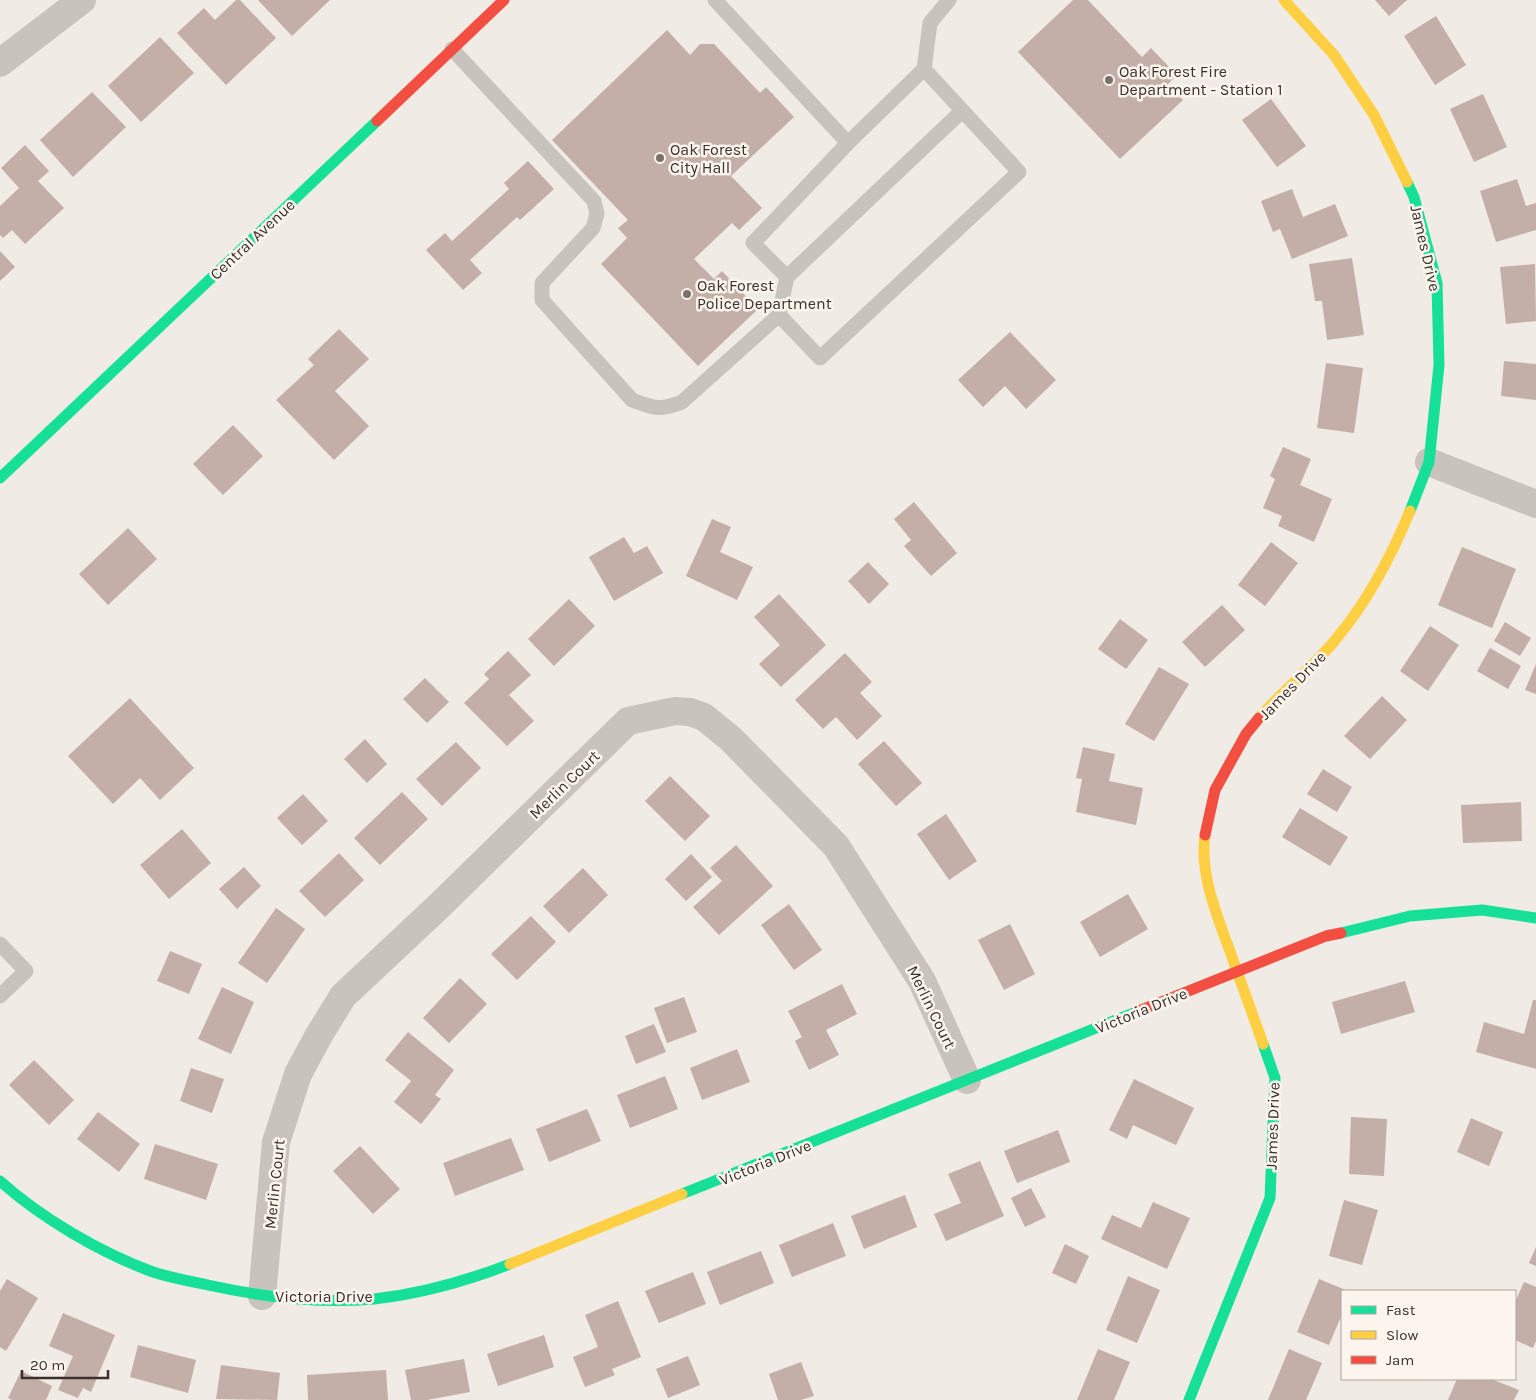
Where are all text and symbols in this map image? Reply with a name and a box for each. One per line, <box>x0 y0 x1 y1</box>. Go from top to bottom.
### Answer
place label: Oak Forest Fire Department - Station 1 <box>1119 62 1283 99</box>
marker: Oak Forest Fire Department - Station 1 <box>1103 74 1115 86</box>
place label: Oak Forest City Hall <box>670 140 747 177</box>
marker: Oak Forest City Hall <box>654 152 666 164</box>
street label: Central Avenue <box>206 195 299 284</box>
street label: James Drive <box>1406 203 1445 293</box>
place label: Oak Forest Police Department <box>697 276 832 313</box>
marker: Oak Forest Police Department <box>681 288 693 300</box>
street label: James Drive <box>1255 647 1330 724</box>
street label: Merlin Court <box>525 746 603 823</box>
street label: Merlin Court <box>903 962 960 1052</box>
street label: Victoria Drive <box>1093 983 1190 1037</box>
street label: James Drive <box>1261 1082 1284 1170</box>
street label: Victoria Drive <box>717 1135 814 1189</box>
street label: Merlin Court <box>260 1138 289 1230</box>
street label: Victoria Drive <box>275 1287 373 1306</box>
legend <box>1341 1290 1516 1380</box>
text: Fast <box>1386 1301 1416 1319</box>
text: Slow <box>1386 1326 1418 1344</box>
scale bar <box>22 1348 109 1380</box>
text: Jam <box>1386 1351 1414 1369</box>
text: 20 m <box>30 1356 65 1374</box>

